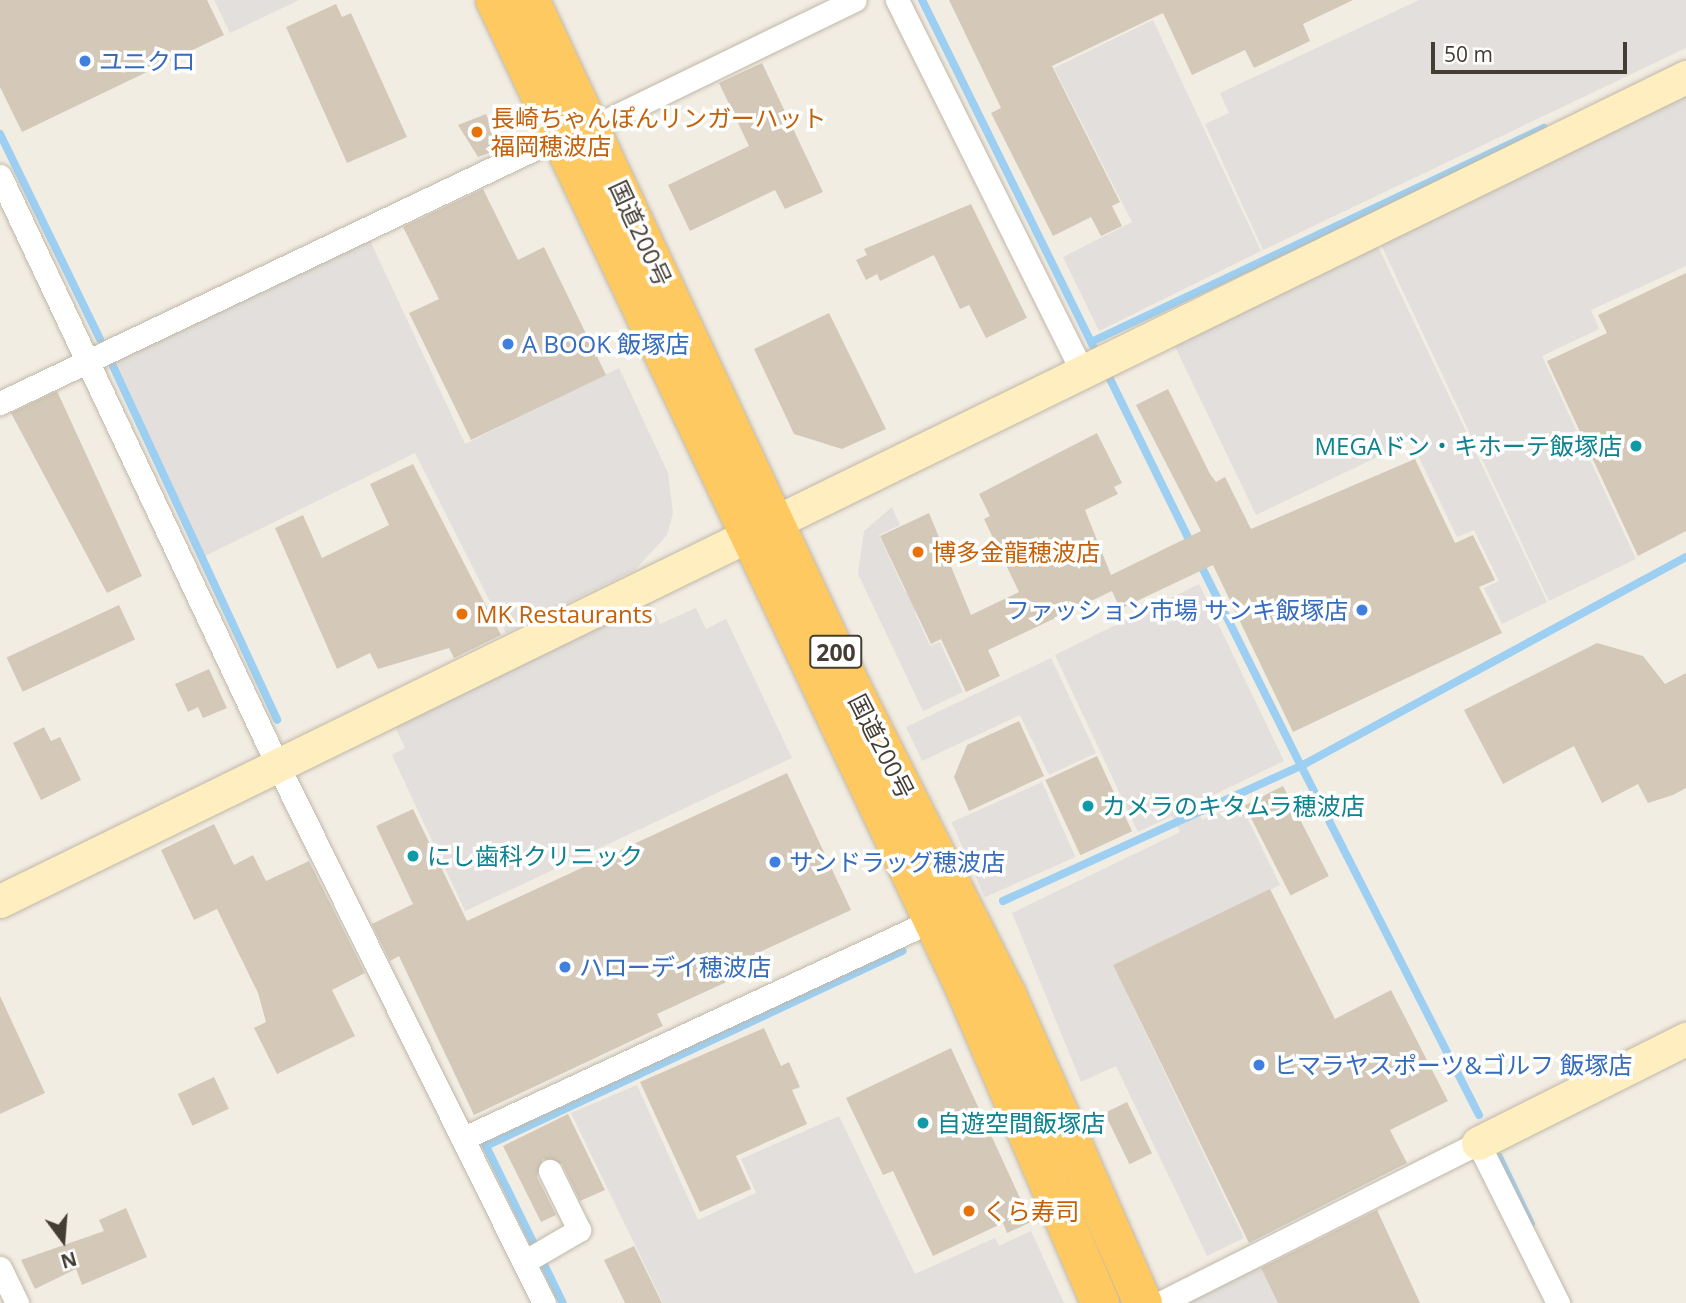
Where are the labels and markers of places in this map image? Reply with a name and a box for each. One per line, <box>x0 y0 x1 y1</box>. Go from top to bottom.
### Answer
place label: ユニクロ <box>99 47 195 75</box>
marker: ユニクロ <box>77 53 93 69</box>
place label: 長崎ちゃんぽんリンガーハット 福岡穂波店 <box>491 104 827 160</box>
marker: 長崎ちゃんぽんリンガーハット 福岡穂波店 <box>469 124 485 140</box>
place label: A BOOK 飯塚店 <box>522 330 689 358</box>
marker: A BOOK 飯塚店 <box>500 336 516 352</box>
place label: MEGAドン・キホーテ飯塚店 <box>1314 432 1622 460</box>
marker: MEGAドン・キホーテ飯塚店 <box>1628 438 1644 454</box>
place label: 博多金龍穂波店 <box>932 538 1100 566</box>
marker: 博多金龍穂波店 <box>910 544 926 560</box>
place label: ファッション市場 サンキ飯塚店 <box>1006 596 1348 624</box>
place label: MK Restaurants <box>476 600 653 628</box>
marker: ファッション市場 サンキ飯塚店 <box>1354 602 1370 618</box>
marker: MK Restaurants <box>454 606 470 622</box>
place label: カメラのキタムラ穂波店 <box>1102 792 1366 820</box>
marker: カメラのキタムラ穂波店 <box>1080 798 1096 814</box>
place label: にし歯科クリニック <box>427 842 643 870</box>
marker: にし歯科クリニック <box>405 848 421 864</box>
place label: サンドラッグ穂波店 <box>789 848 1005 876</box>
marker: サンドラッグ穂波店 <box>767 854 783 870</box>
place label: ハローデイ穂波店 <box>579 953 771 981</box>
marker: ハローデイ穂波店 <box>557 959 573 975</box>
place label: ヒマラヤスポーツ&ゴルフ 飯塚店 <box>1273 1051 1633 1079</box>
marker: ヒマラヤスポーツ&ゴルフ 飯塚店 <box>1251 1057 1267 1073</box>
place label: 自遊空間飯塚店 <box>937 1109 1105 1137</box>
marker: 自遊空間飯塚店 <box>915 1115 931 1131</box>
place label: くら寿司 <box>983 1197 1079 1225</box>
marker: くら寿司 <box>961 1203 977 1219</box>

